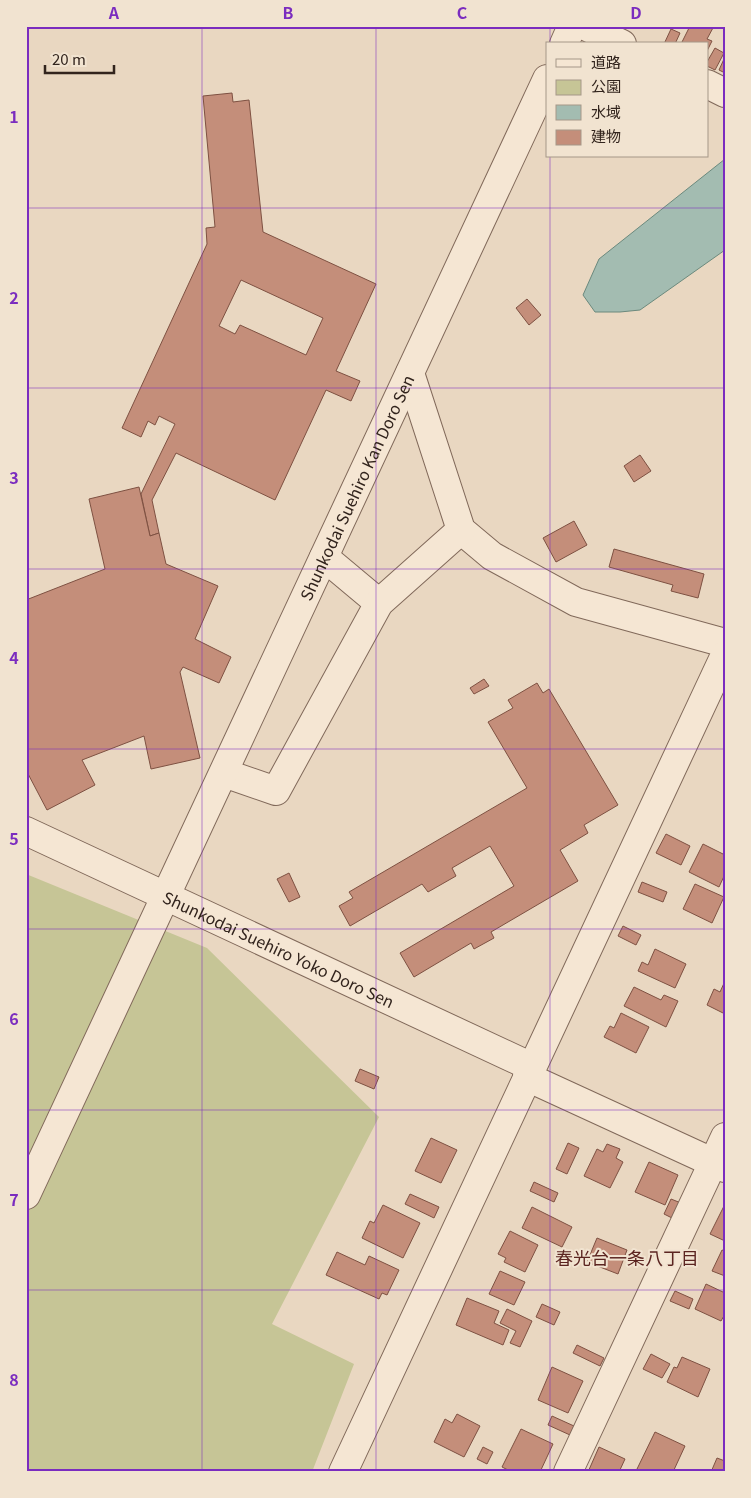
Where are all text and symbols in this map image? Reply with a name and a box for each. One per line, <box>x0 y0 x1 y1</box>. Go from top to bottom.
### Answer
text: A <box>108 0 120 24</box>
text: B <box>283 0 294 24</box>
text: C <box>457 0 468 24</box>
text: D <box>630 0 642 24</box>
scale bar <box>45 42 114 74</box>
legend <box>546 42 708 158</box>
text: 20 m <box>52 48 86 69</box>
text: 道路 <box>591 51 621 72</box>
text: 公園 <box>591 75 621 96</box>
text: 水域 <box>591 101 621 122</box>
text: 1 <box>9 104 19 128</box>
text: 建物 <box>591 125 621 146</box>
text: 2 <box>9 285 19 309</box>
street label: Shunkodai Suehiro Kan Doro Sen <box>293 371 419 604</box>
text: 3 <box>9 465 19 489</box>
text: 4 <box>9 645 19 669</box>
text: 5 <box>9 826 19 850</box>
street label: Shunkodai Suehiro Yoko Doro Sen <box>159 885 398 1013</box>
text: 6 <box>9 1006 19 1030</box>
text: 7 <box>9 1187 19 1211</box>
district label: 春光台一条八丁目 <box>555 1244 699 1270</box>
text: 8 <box>9 1367 19 1391</box>

